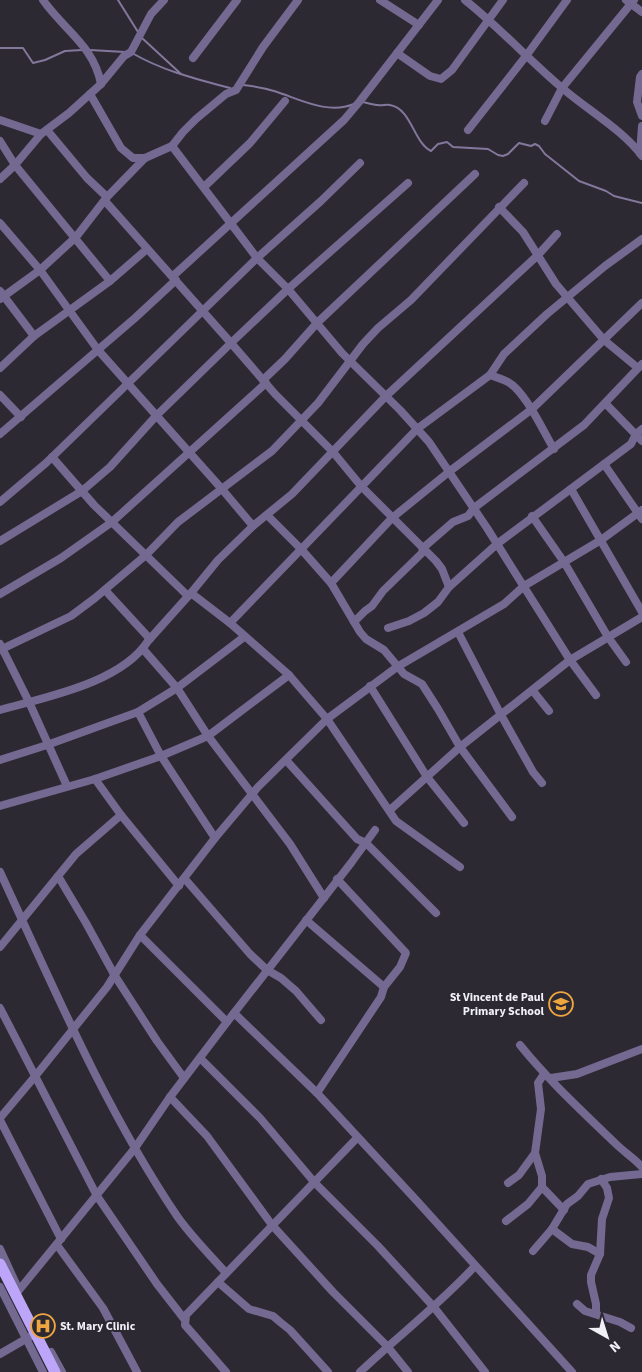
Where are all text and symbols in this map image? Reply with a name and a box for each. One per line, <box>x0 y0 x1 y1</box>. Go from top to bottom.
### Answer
place label: St Vincent de Paul Primary School <box>450 989 545 1020</box>
school or university icon: St Vincent de Paul Primary School <box>548 991 574 1017</box>
north arrow <box>582 1312 632 1362</box>
hospital icon: St. Mary Clinic <box>30 1313 56 1339</box>
place label: St. Mary Clinic <box>60 1318 136 1335</box>
text: N <box>605 1336 624 1357</box>

